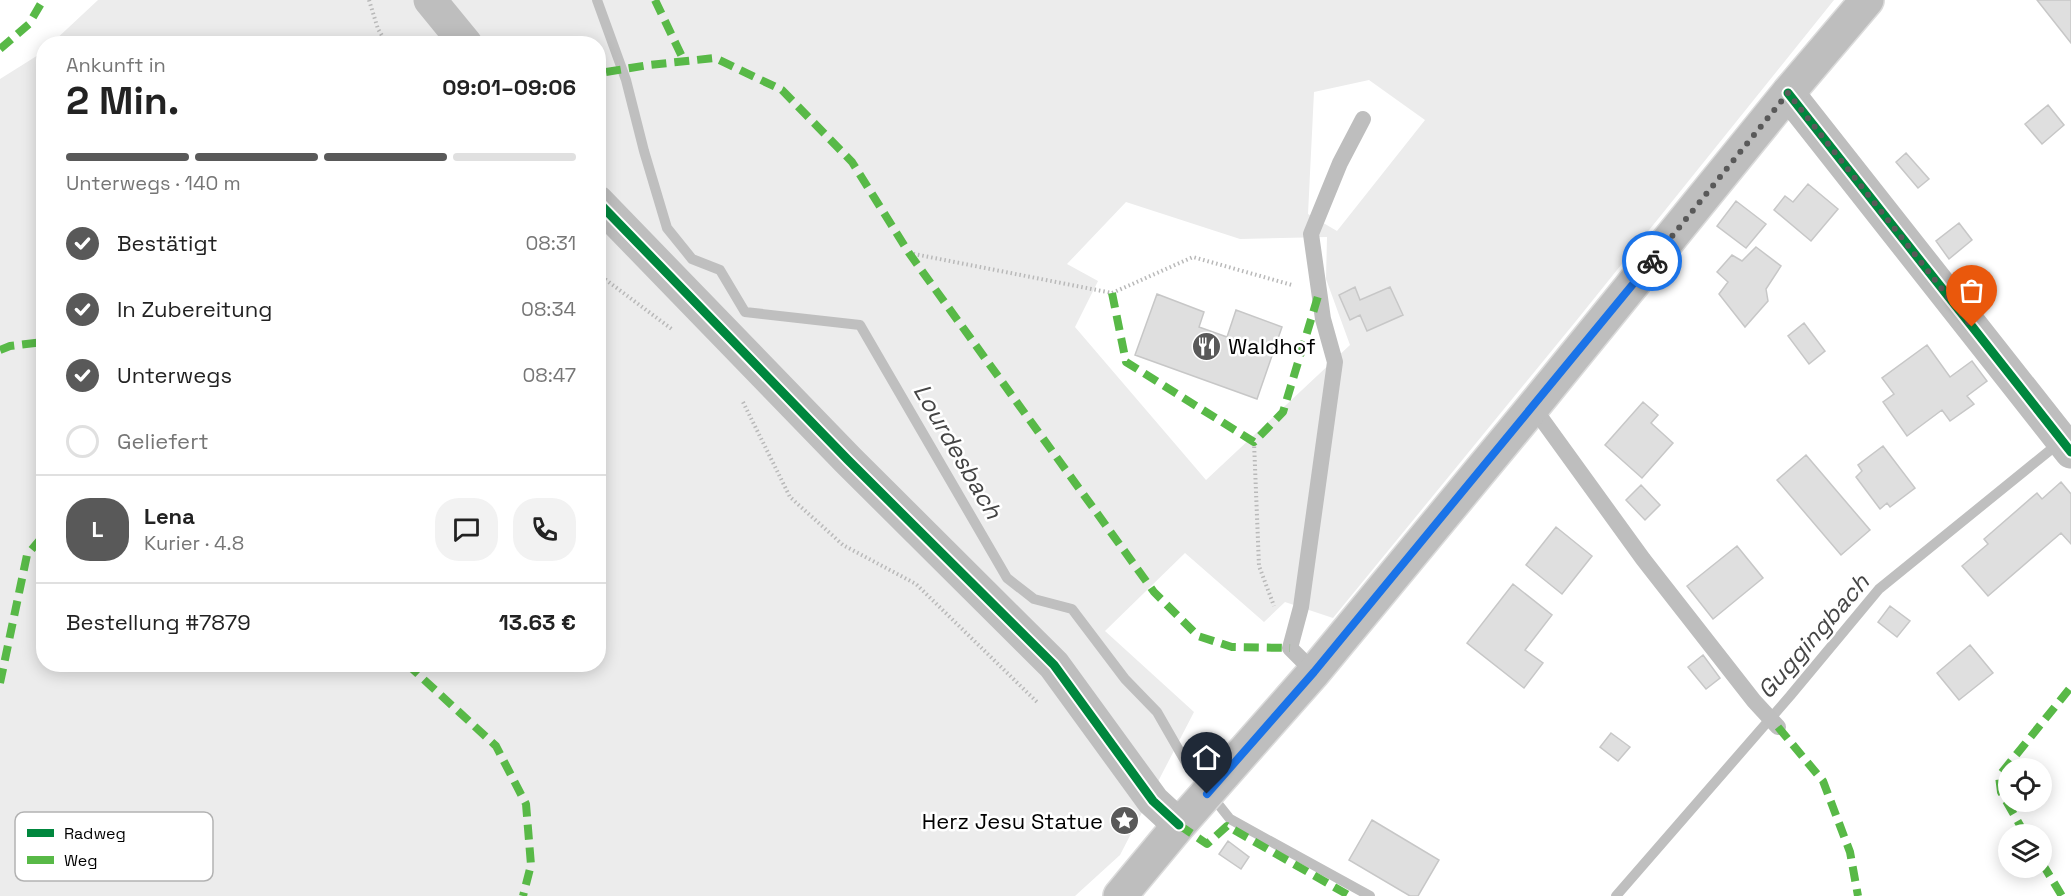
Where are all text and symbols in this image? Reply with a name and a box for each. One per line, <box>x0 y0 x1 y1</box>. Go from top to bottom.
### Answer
text: Ankunft in <box>66 52 166 78</box>
text: 09:01–09:06 <box>442 73 576 101</box>
text: 2 Min. <box>66 76 180 125</box>
text: Unterwegs · 140 m <box>66 170 241 196</box>
icon: check <box>66 227 99 260</box>
text: Bestätigt <box>117 229 218 257</box>
text: 08:31 <box>526 230 576 256</box>
courier <box>1622 231 1682 291</box>
icon: bike <box>1636 245 1669 278</box>
pin <box>1946 265 1997 327</box>
icon: bag <box>1955 274 1988 307</box>
icon: check <box>66 293 99 326</box>
text: In Zubereitung <box>117 295 272 323</box>
text: 08:34 <box>521 296 576 322</box>
restaurant icon: Waldhof <box>1191 330 1223 362</box>
place label: Waldhof <box>1228 332 1316 360</box>
icon: check <box>66 359 99 392</box>
text: Unterwegs <box>117 361 232 389</box>
text: 08:47 <box>523 362 576 388</box>
water label: Lourdesbach <box>907 378 1010 525</box>
text: Geliefert <box>117 427 209 455</box>
button: chat <box>435 498 498 561</box>
button: phone <box>513 498 576 561</box>
text: Lena <box>144 502 195 530</box>
text: L <box>92 515 103 543</box>
text: Kurier · 4.8 <box>144 530 244 556</box>
water label: Guggingbach <box>1750 566 1876 705</box>
text: Bestellung #7879 <box>66 608 251 636</box>
text: 13.63 € <box>499 608 576 636</box>
pin <box>1181 732 1232 794</box>
icon: home <box>1190 741 1223 774</box>
map controls <box>1998 758 2052 878</box>
button: locate <box>1998 758 2052 812</box>
place icon: Herz Jesu Statue <box>1108 805 1140 837</box>
place label: Herz Jesu Statue <box>922 807 1103 835</box>
legend <box>15 812 213 881</box>
text: Radweg <box>64 823 126 844</box>
button: layers <box>1998 824 2052 878</box>
text: Weg <box>64 850 98 871</box>

